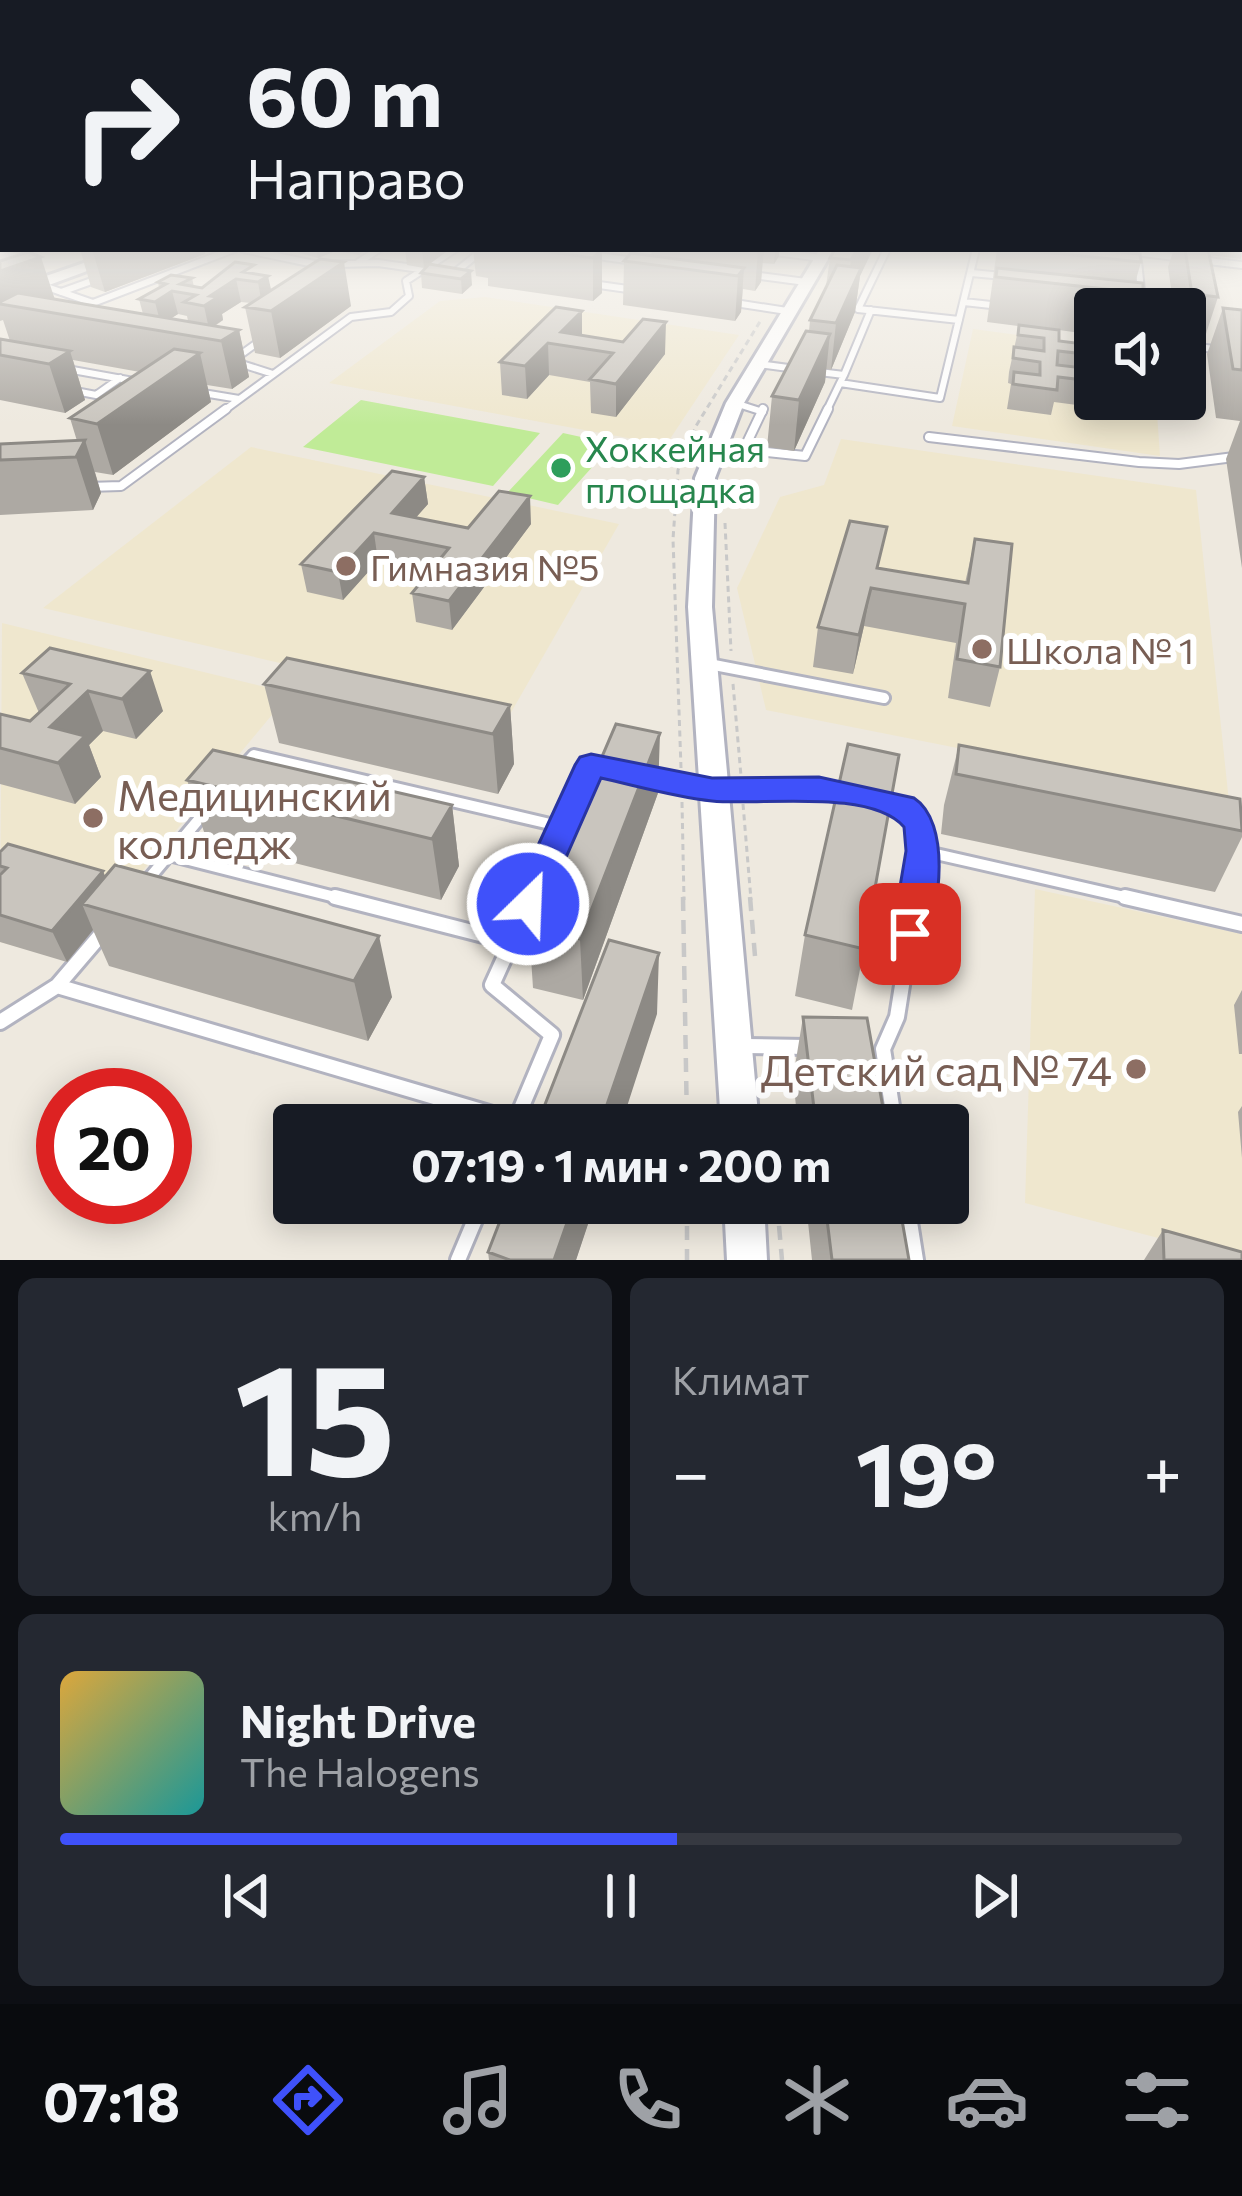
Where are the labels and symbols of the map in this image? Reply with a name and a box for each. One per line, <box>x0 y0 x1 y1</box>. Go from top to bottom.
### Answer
place label: Хоккейная площадка <box>585 425 765 510</box>
marker: Хоккейная площадка <box>548 455 574 481</box>
place label: Гимназия №5 <box>370 544 600 588</box>
marker: Гимназия №5 <box>333 553 359 579</box>
place label: Школа № 1 <box>1006 627 1194 671</box>
marker: Школа № 1 <box>969 636 995 662</box>
place label: Медицинский колледж <box>117 768 392 868</box>
marker: Медицинский колледж <box>80 805 106 831</box>
position arrow <box>465 841 591 967</box>
pin <box>859 883 961 985</box>
place label: Детский сад № 74 <box>761 1043 1112 1095</box>
marker: Детский сад № 74 <box>1123 1056 1149 1082</box>
speed limit sign: 20 <box>36 1068 192 1224</box>

